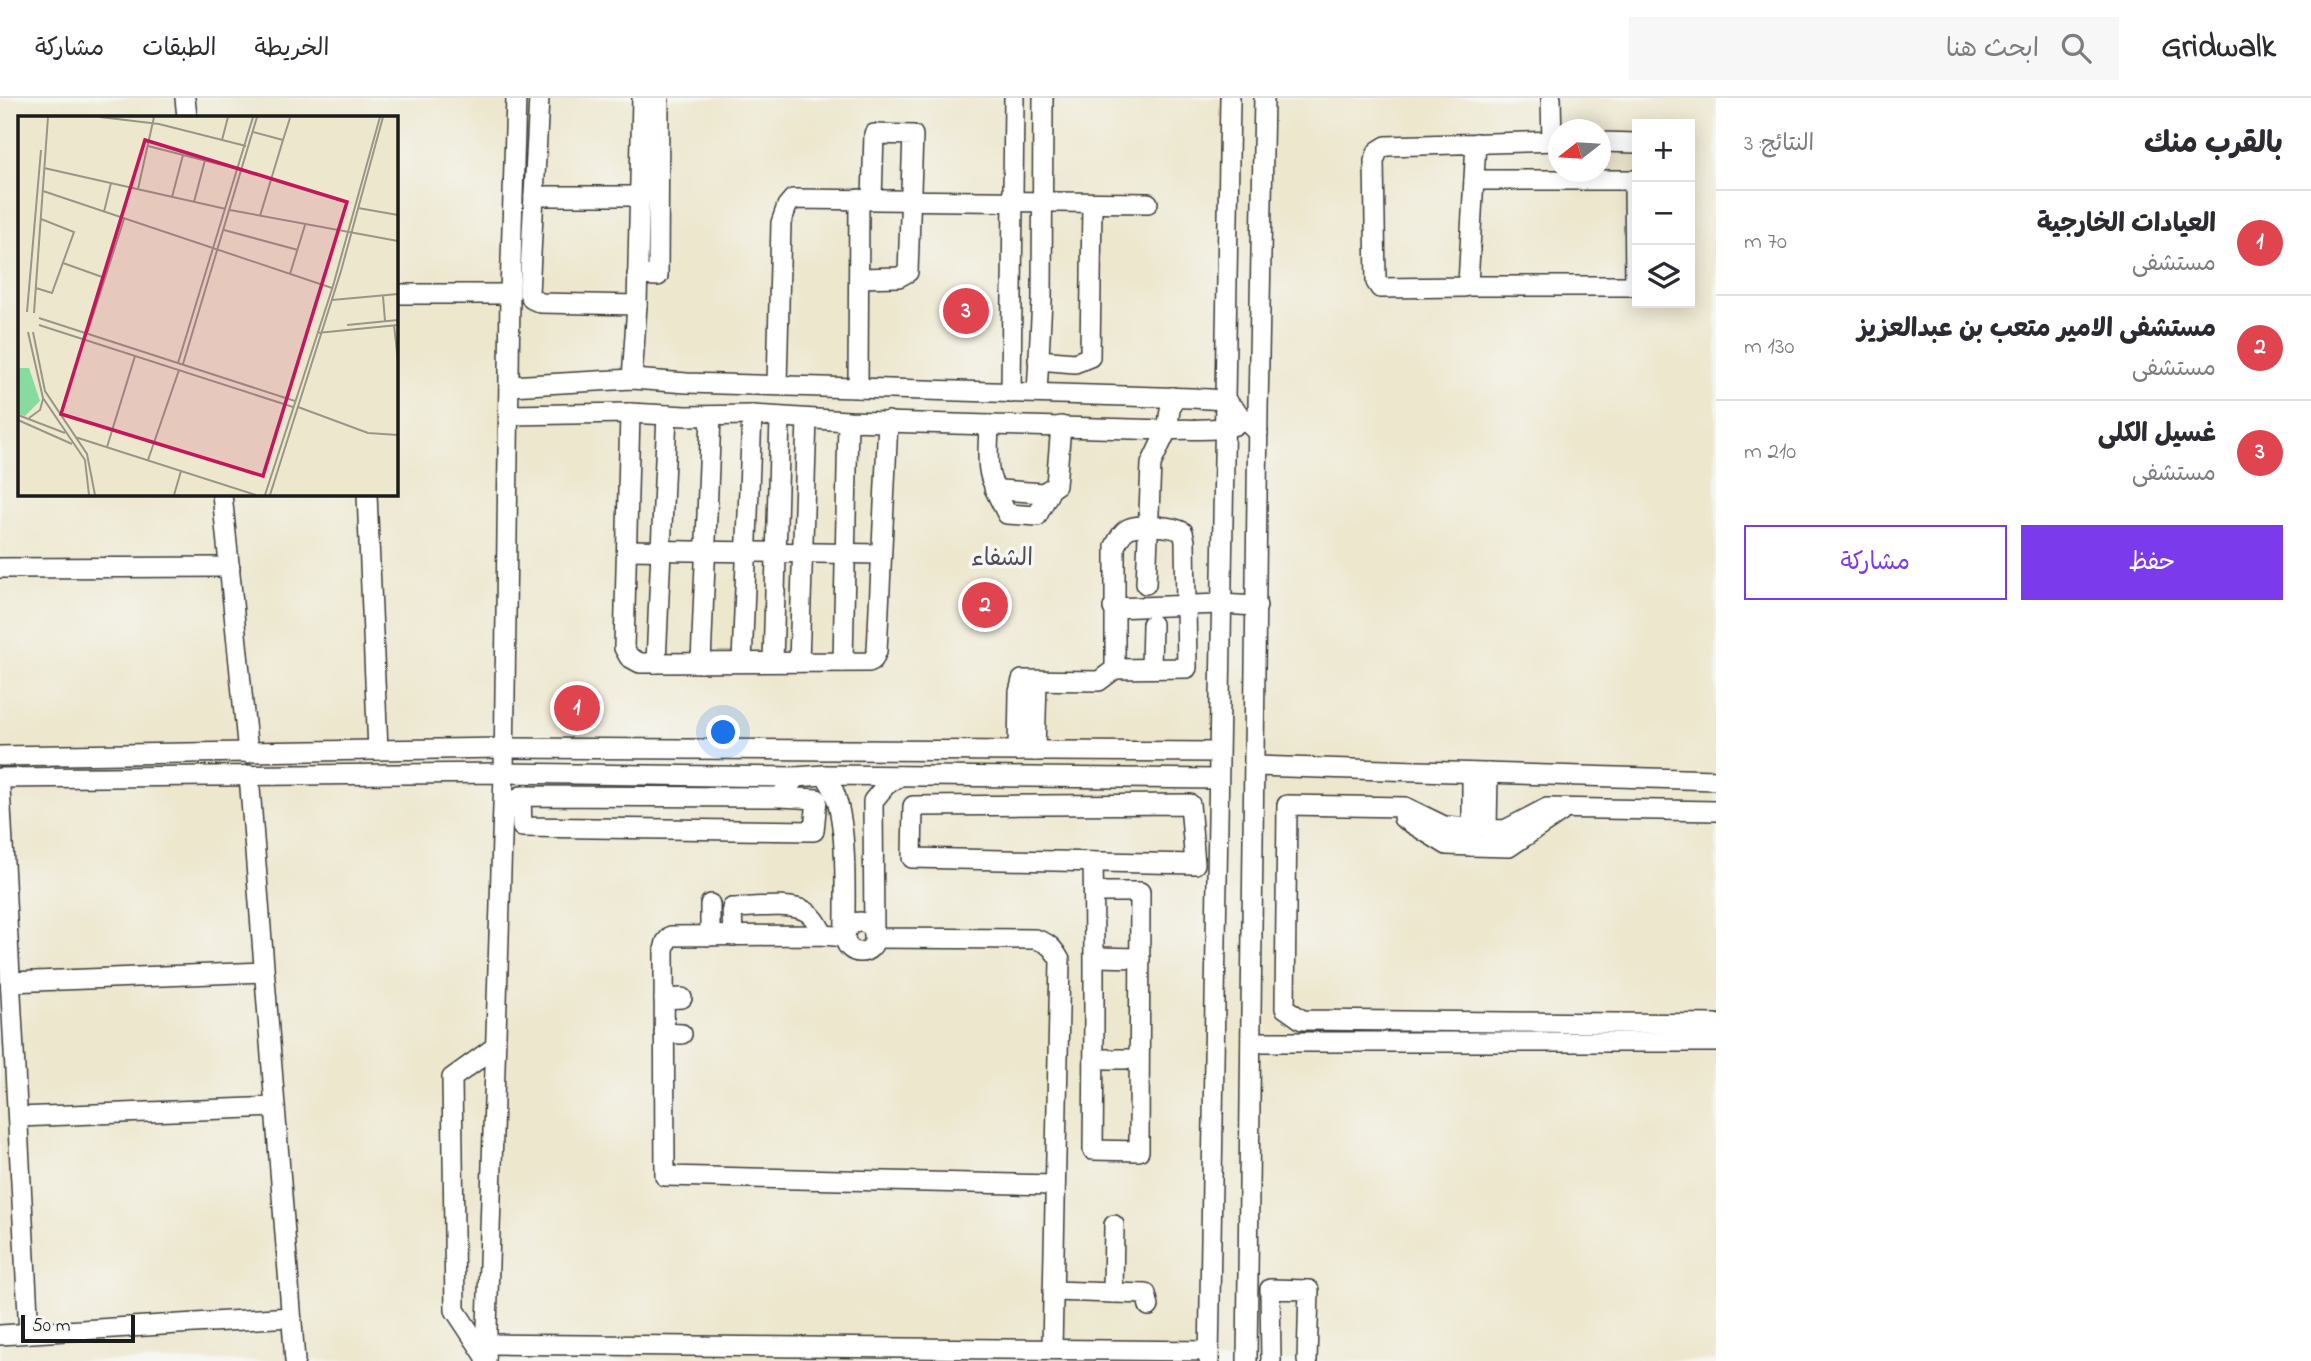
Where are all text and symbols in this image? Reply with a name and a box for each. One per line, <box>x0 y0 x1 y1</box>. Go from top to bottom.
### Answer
search box <box>1629 17 2119 80</box>
text: Gridwalk <box>2161 24 2276 72</box>
icon: search <box>2057 29 2095 67</box>
text: ابحث هنا <box>1946 31 2039 69</box>
text: مشاركة <box>35 32 104 67</box>
text: الطبقات <box>142 32 217 67</box>
text: الخريطة <box>255 32 329 67</box>
inset map <box>18 116 397 495</box>
north arrow <box>1548 119 1611 182</box>
map controls <box>1632 119 1695 308</box>
button: + <box>1632 119 1695 182</box>
text: بالقرب منك <box>2144 123 2283 167</box>
text: النتائج: 3 <box>1744 128 1814 161</box>
button: − <box>1632 182 1695 245</box>
text: العيادات الخارجية <box>2037 206 2216 244</box>
text: 70 m <box>1744 226 1787 259</box>
text: 1 <box>2256 226 2264 259</box>
button: layers <box>1632 245 1695 308</box>
text: مستشفى <box>2132 248 2216 281</box>
pin: 3 <box>943 285 989 337</box>
text: مستشفى الامير متعب بن عبدالعزيز <box>1857 311 2216 349</box>
text: 130 m <box>1744 331 1794 364</box>
text: 2 <box>2254 331 2266 364</box>
text: مستشفى <box>2132 353 2216 386</box>
text: غسيل الكلى <box>2098 416 2216 454</box>
text: 210 m <box>1744 436 1796 469</box>
text: 3 <box>2255 436 2265 469</box>
text: مستشفى <box>2132 458 2216 491</box>
button: مشاركة <box>1744 525 2007 600</box>
button: حفظ <box>2021 525 2283 600</box>
district label: الشفاء <box>971 542 1033 577</box>
pin: 2 <box>962 579 1008 631</box>
pin: 1 <box>554 682 600 734</box>
your location <box>706 715 740 749</box>
scale bar <box>21 1312 135 1344</box>
text: 50 m <box>32 1313 71 1340</box>

